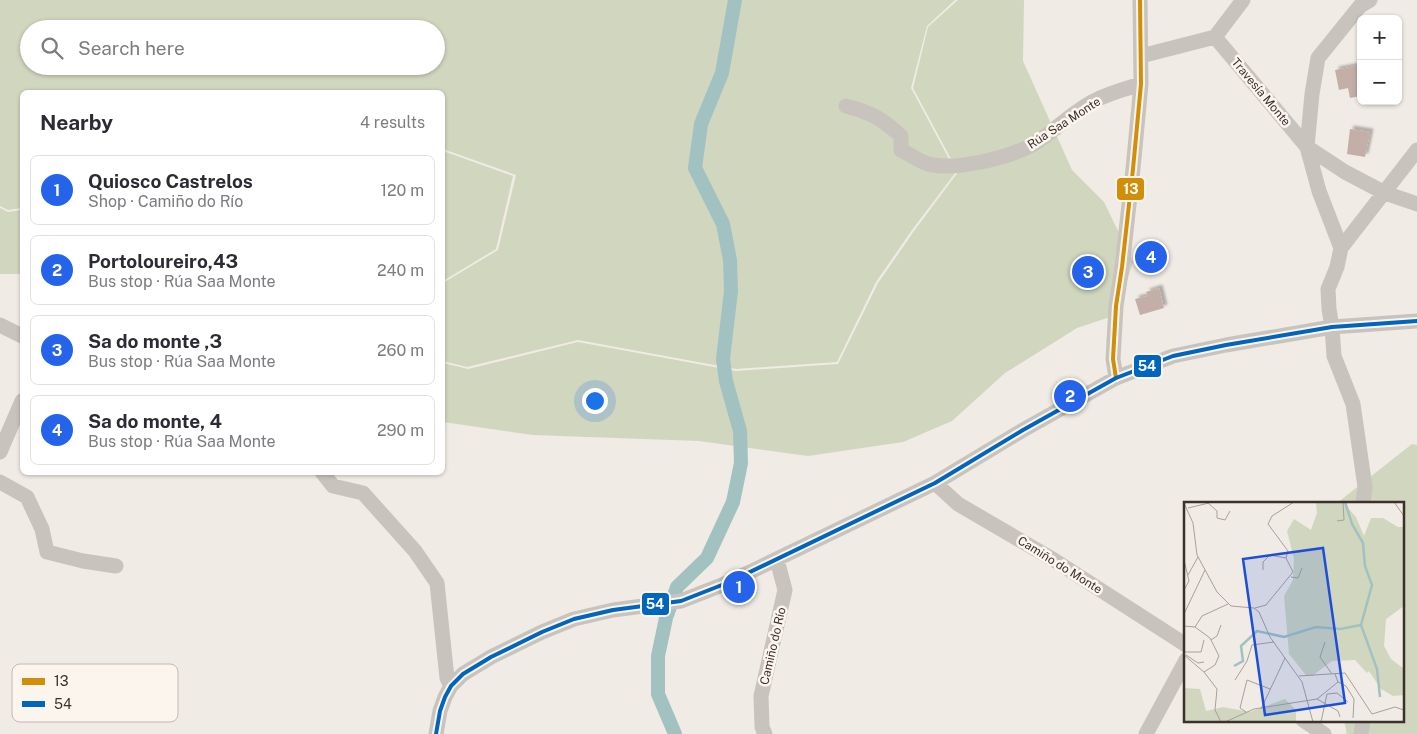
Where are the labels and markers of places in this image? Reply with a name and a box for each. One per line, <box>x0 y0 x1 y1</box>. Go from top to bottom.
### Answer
pin: 4 <box>1135 238 1167 276</box>
pin: 3 <box>1072 253 1104 291</box>
pin: 2 <box>1054 377 1086 415</box>
pin: 1 <box>723 568 755 606</box>

